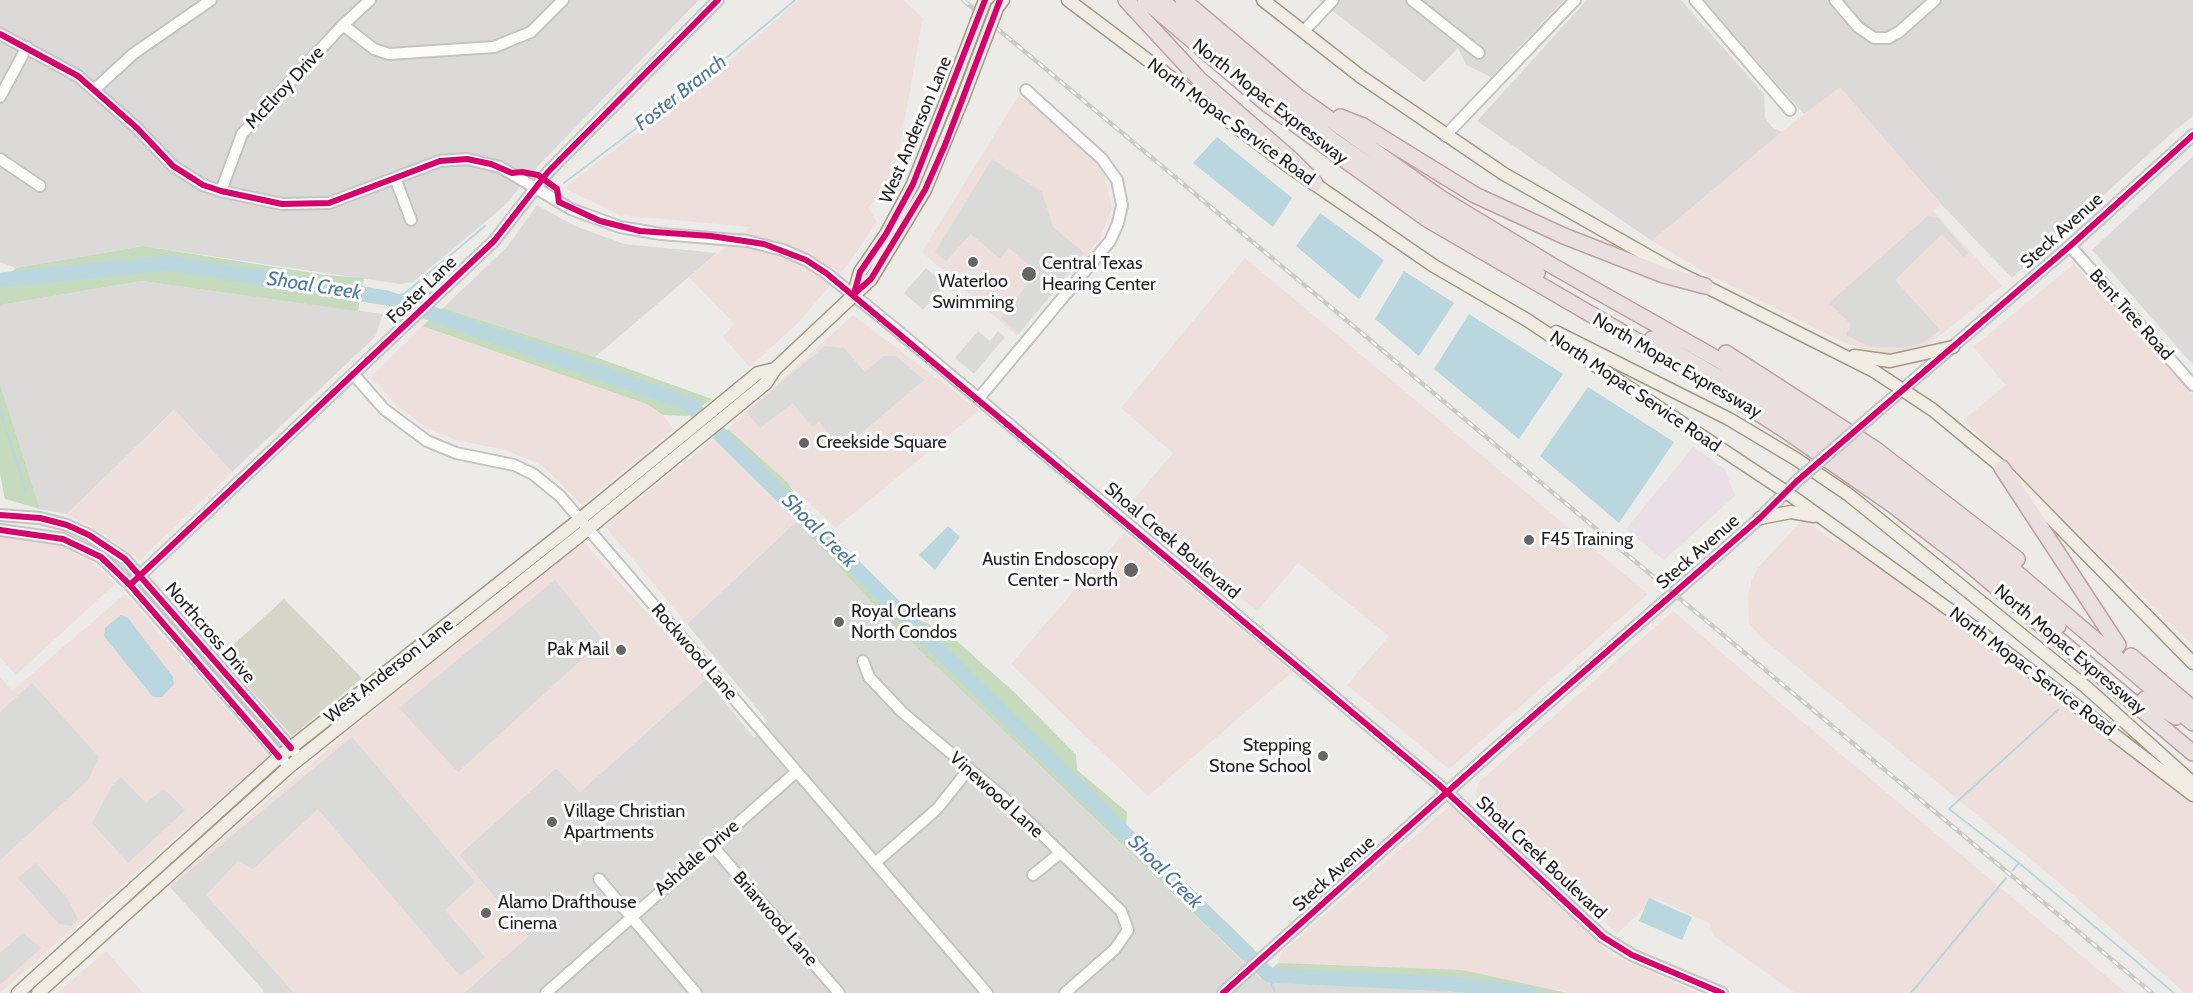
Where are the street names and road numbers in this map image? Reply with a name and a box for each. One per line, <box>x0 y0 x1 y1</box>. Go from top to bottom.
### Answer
street label: North Mopac Expressway <box>1188 35 1352 169</box>
street label: McElroy Drive <box>241 42 329 134</box>
street label: West Anderson Lane <box>875 53 957 207</box>
street label: North Mopac Service Road <box>1143 54 1319 190</box>
street label: Steck Avenue <box>2017 189 2107 273</box>
street label: Foster Lane <box>383 252 461 328</box>
street label: Bent Tree Road <box>2085 265 2177 365</box>
street label: North Mopac Expressway <box>1589 309 1765 423</box>
street label: North Mopac Service Road <box>1545 327 1725 457</box>
street label: Shoal Creek Boulevard <box>1100 478 1244 604</box>
street label: Steck Avenue <box>1652 510 1744 594</box>
street label: Northcross Drive <box>160 578 260 688</box>
street label: North Mopac Expressway <box>1990 580 2150 720</box>
street label: Rockwood Lane <box>646 599 742 705</box>
street label: North Mopac Service Road <box>1945 603 2119 741</box>
street label: West Anderson Lane <box>320 614 458 728</box>
street label: Vinewood Lane <box>945 747 1047 843</box>
street label: Shoal Creek Boulevard <box>1471 792 1611 924</box>
street label: Ashdale Drive <box>650 815 744 901</box>
street label: Steck Avenue <box>1289 832 1379 916</box>
street label: Briarwood Lane <box>728 867 822 971</box>

